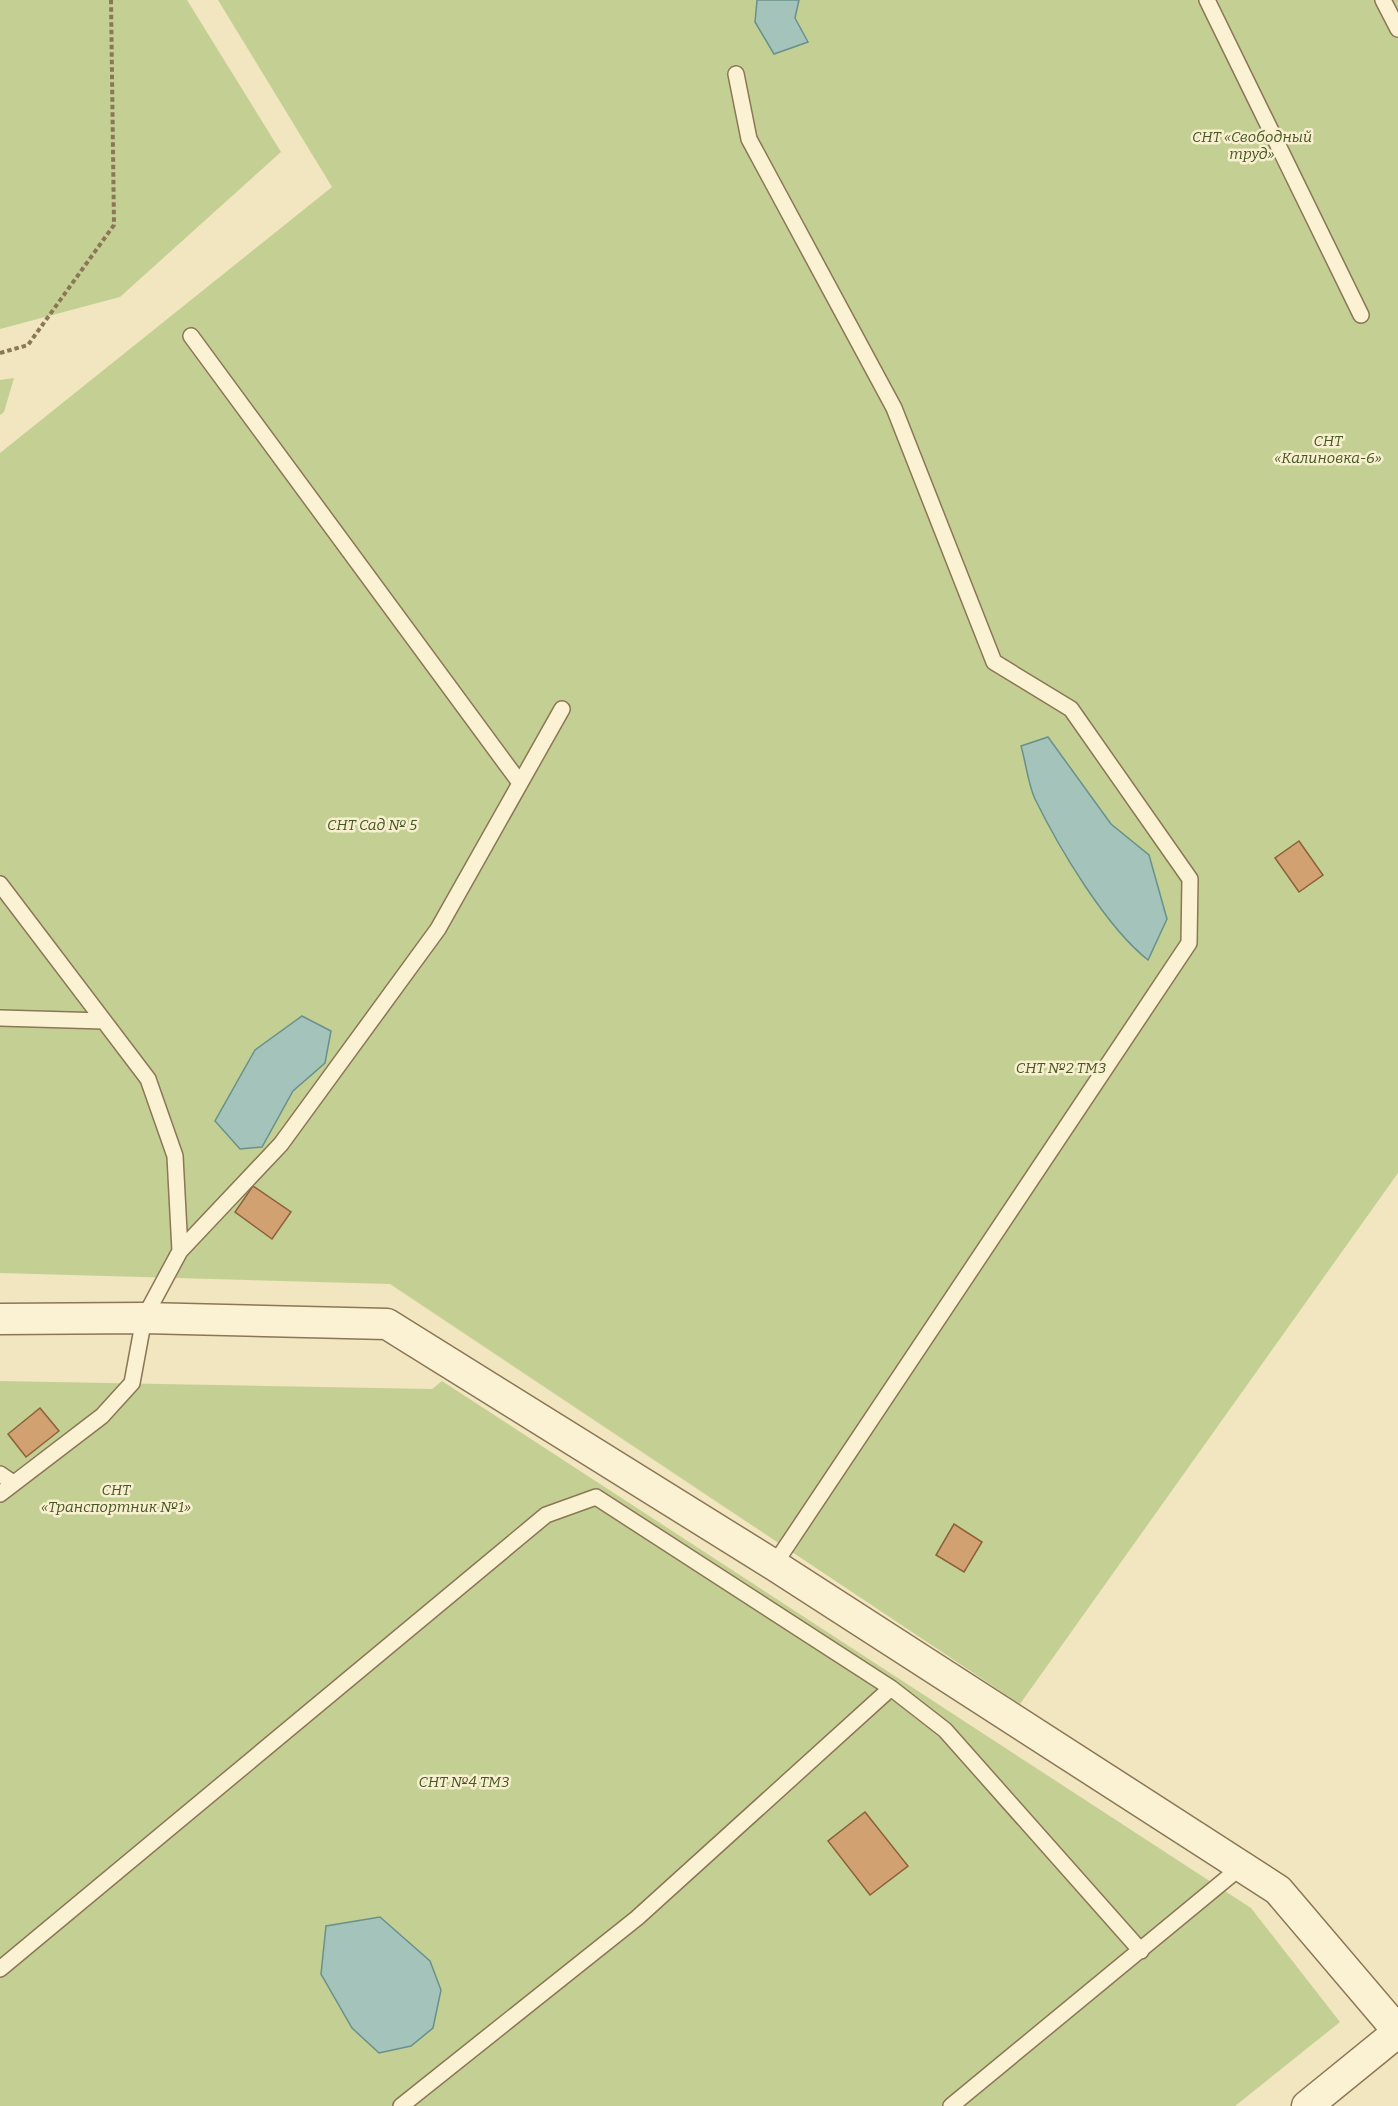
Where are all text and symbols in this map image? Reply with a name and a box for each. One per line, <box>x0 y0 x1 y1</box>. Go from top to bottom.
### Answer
park label: СНТ «Свободный труд» <box>1192 128 1312 163</box>
park label: СНТ «Калиновка-6» <box>1274 432 1382 467</box>
park label: СНТ Сад № 5 <box>327 816 417 834</box>
park label: СНТ №2 ТМЗ <box>1016 1059 1106 1077</box>
park label: СНТ «Транспортник №1» <box>41 1481 191 1516</box>
park label: СНТ №4 ТМЗ <box>419 1773 509 1791</box>

